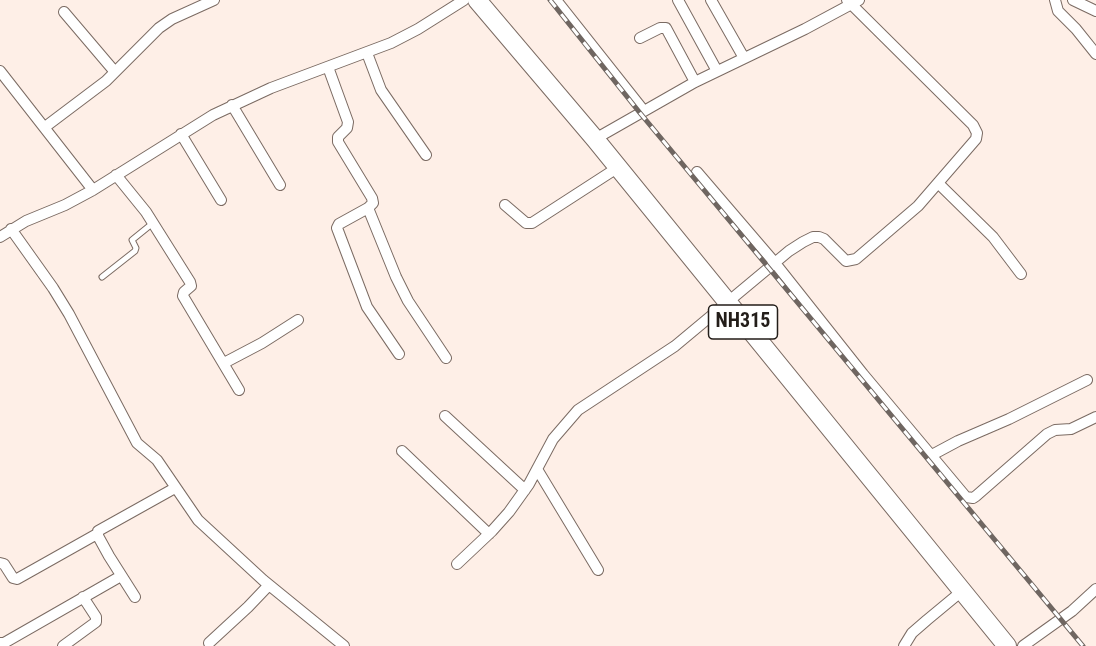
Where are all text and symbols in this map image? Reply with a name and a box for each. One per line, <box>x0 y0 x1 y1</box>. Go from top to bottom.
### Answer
road number: NH315 <box>708 305 777 339</box>

